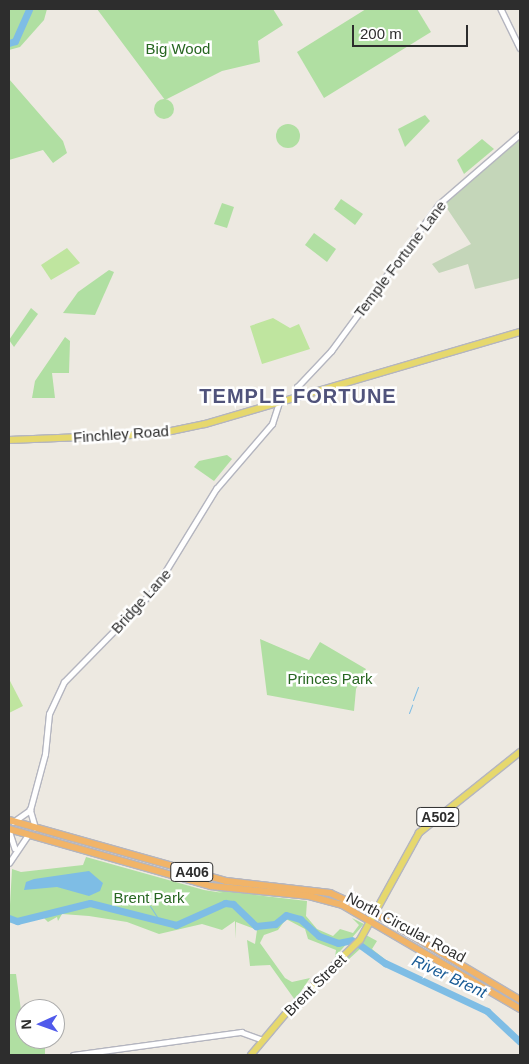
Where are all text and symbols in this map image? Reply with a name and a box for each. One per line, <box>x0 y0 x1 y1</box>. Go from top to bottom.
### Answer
scale bar <box>354 15 470 47</box>
text: 200 m <box>360 25 402 42</box>
park label: Big Wood <box>146 40 210 58</box>
street label: Temple Fortune Lane <box>350 197 450 321</box>
district label: TEMPLE FORTUNE <box>198 384 398 408</box>
street label: Finchley Road <box>73 422 169 446</box>
street label: Bridge Lane <box>107 565 175 637</box>
park label: Princes Park <box>287 670 373 688</box>
road number: A502 <box>416 806 460 829</box>
road number: A406 <box>170 860 214 884</box>
street label: North Circular Road <box>343 888 469 966</box>
park label: Brent Park <box>114 889 184 907</box>
street label: Brent Street <box>280 950 350 1020</box>
water label: River Brent <box>409 951 489 1003</box>
north arrow <box>15 999 65 1049</box>
text: N <box>18 1019 34 1030</box>

